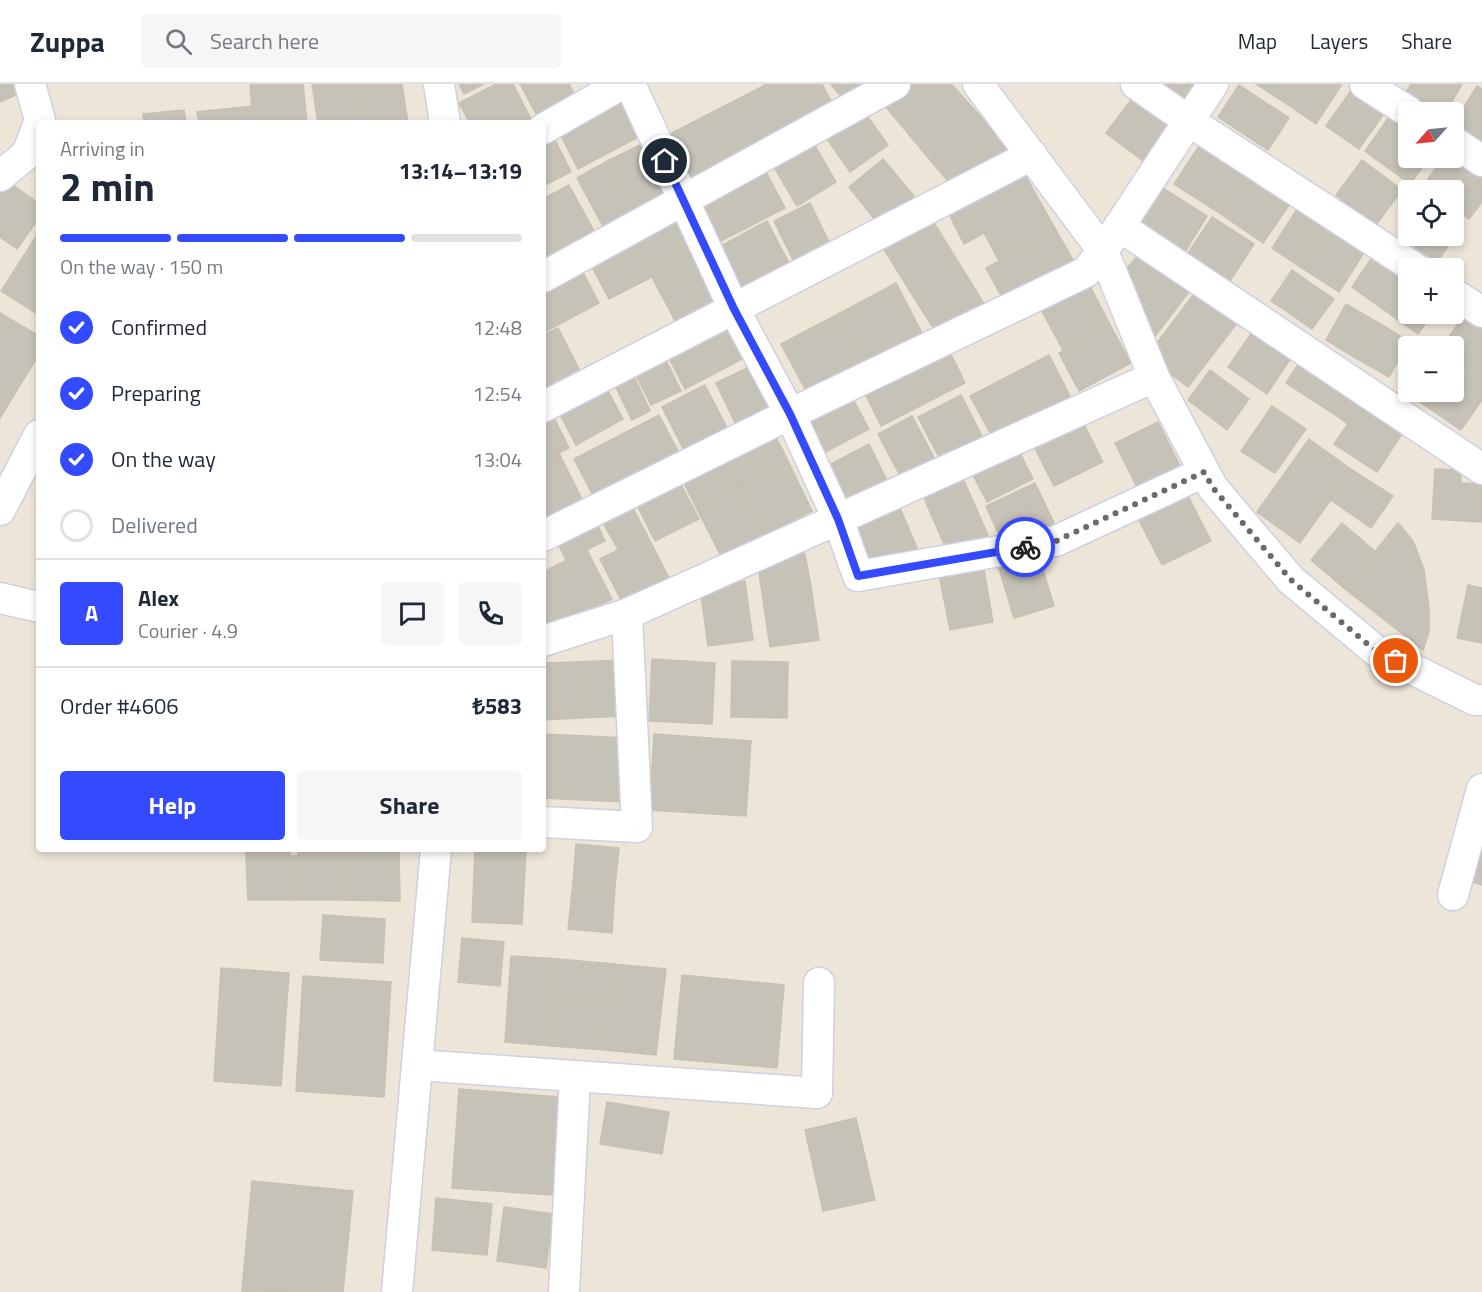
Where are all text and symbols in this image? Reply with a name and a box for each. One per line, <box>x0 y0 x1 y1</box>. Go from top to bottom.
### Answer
search box <box>141 14 561 68</box>
text: Zuppa <box>30 20 105 63</box>
text: Search here <box>210 24 319 58</box>
icon: search <box>162 25 195 58</box>
text: Map <box>1238 25 1277 57</box>
text: Layers <box>1310 25 1368 57</box>
text: Share <box>1401 25 1452 57</box>
north arrow <box>1398 102 1464 168</box>
map controls <box>1398 102 1464 402</box>
text: Arriving in <box>60 133 145 164</box>
pin <box>639 135 690 186</box>
icon: home <box>648 144 681 177</box>
text: 13:14–13:19 <box>399 154 522 188</box>
text: 2 min <box>60 157 155 216</box>
button: locate <box>1398 180 1464 246</box>
text: On the way · 150 m <box>60 251 223 282</box>
button: + <box>1398 258 1464 324</box>
text: Confirmed <box>111 310 207 344</box>
icon: check <box>60 311 93 344</box>
text: 12:48 <box>473 312 522 343</box>
button: − <box>1398 336 1464 402</box>
text: Preparing <box>111 376 201 410</box>
icon: check <box>60 377 93 410</box>
text: 12:54 <box>473 378 522 409</box>
text: On the way <box>111 442 216 476</box>
icon: check <box>60 443 93 476</box>
text: 13:04 <box>473 444 522 475</box>
text: Delivered <box>111 508 198 542</box>
courier <box>995 517 1055 577</box>
icon: bike <box>1009 531 1042 564</box>
text: Alex <box>138 581 179 615</box>
button: chat <box>381 582 444 645</box>
button: phone <box>459 582 522 645</box>
text: A <box>85 596 98 630</box>
text: Courier · 4.9 <box>138 615 238 646</box>
pin <box>1370 635 1421 686</box>
icon: bag <box>1379 644 1412 677</box>
text: Order #4606 <box>60 689 179 723</box>
text: ₺583 <box>472 689 522 723</box>
button: Help <box>60 771 285 840</box>
button: Share <box>297 771 522 840</box>

